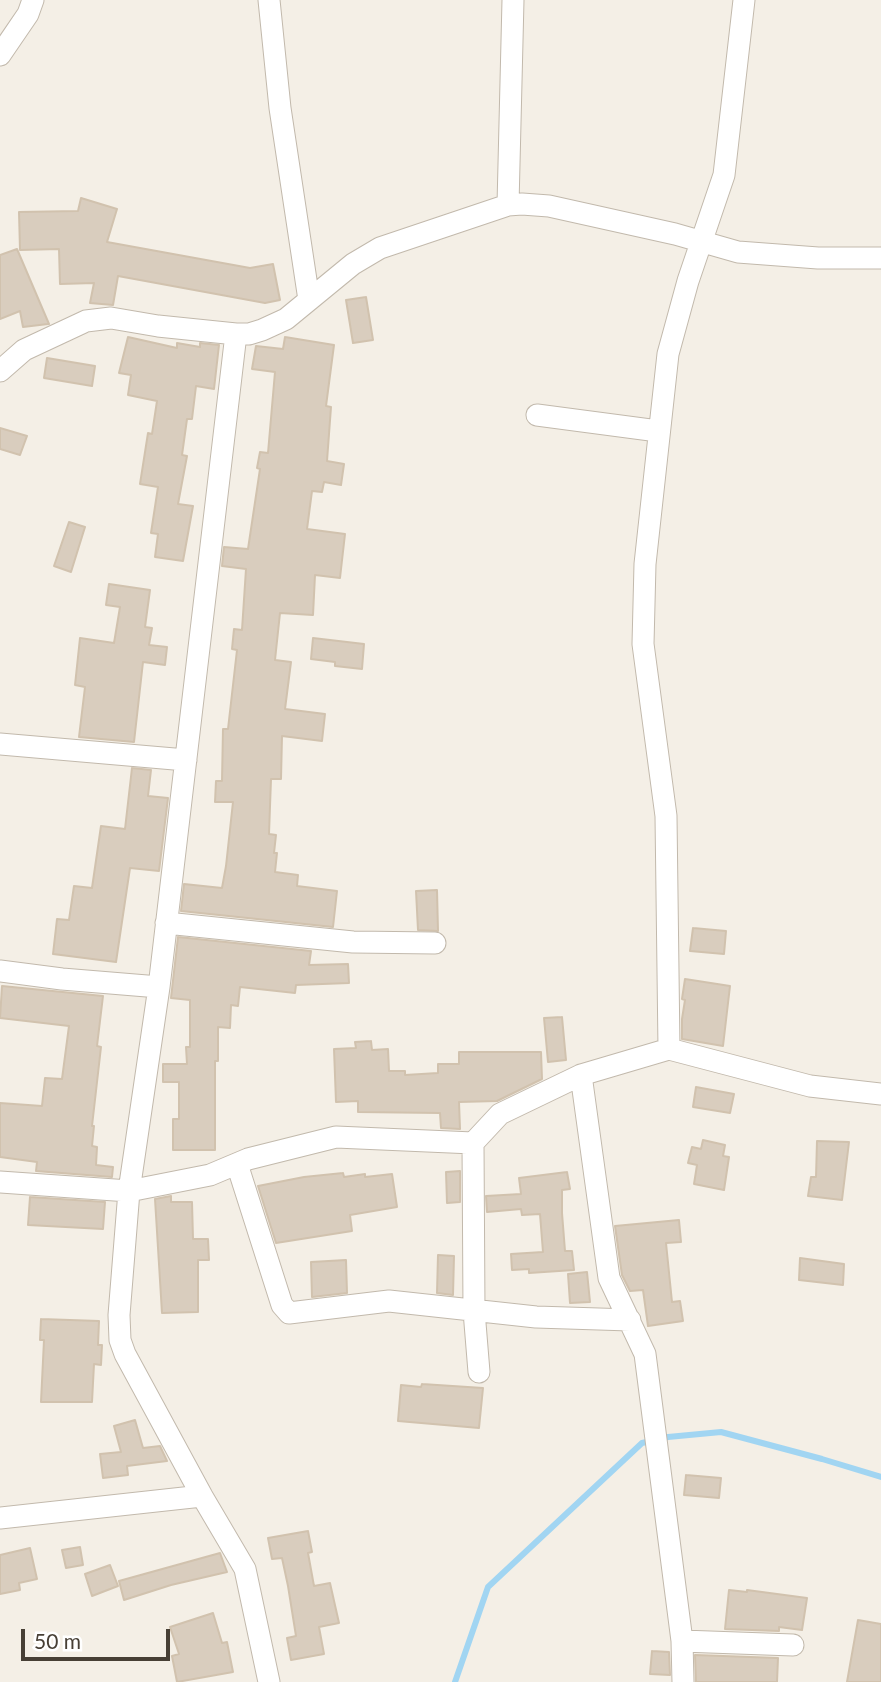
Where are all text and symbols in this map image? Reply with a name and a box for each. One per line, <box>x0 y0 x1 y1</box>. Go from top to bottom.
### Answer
scale bar <box>24 1616 173 1660</box>
text: 50 m <box>34 1628 81 1653</box>

